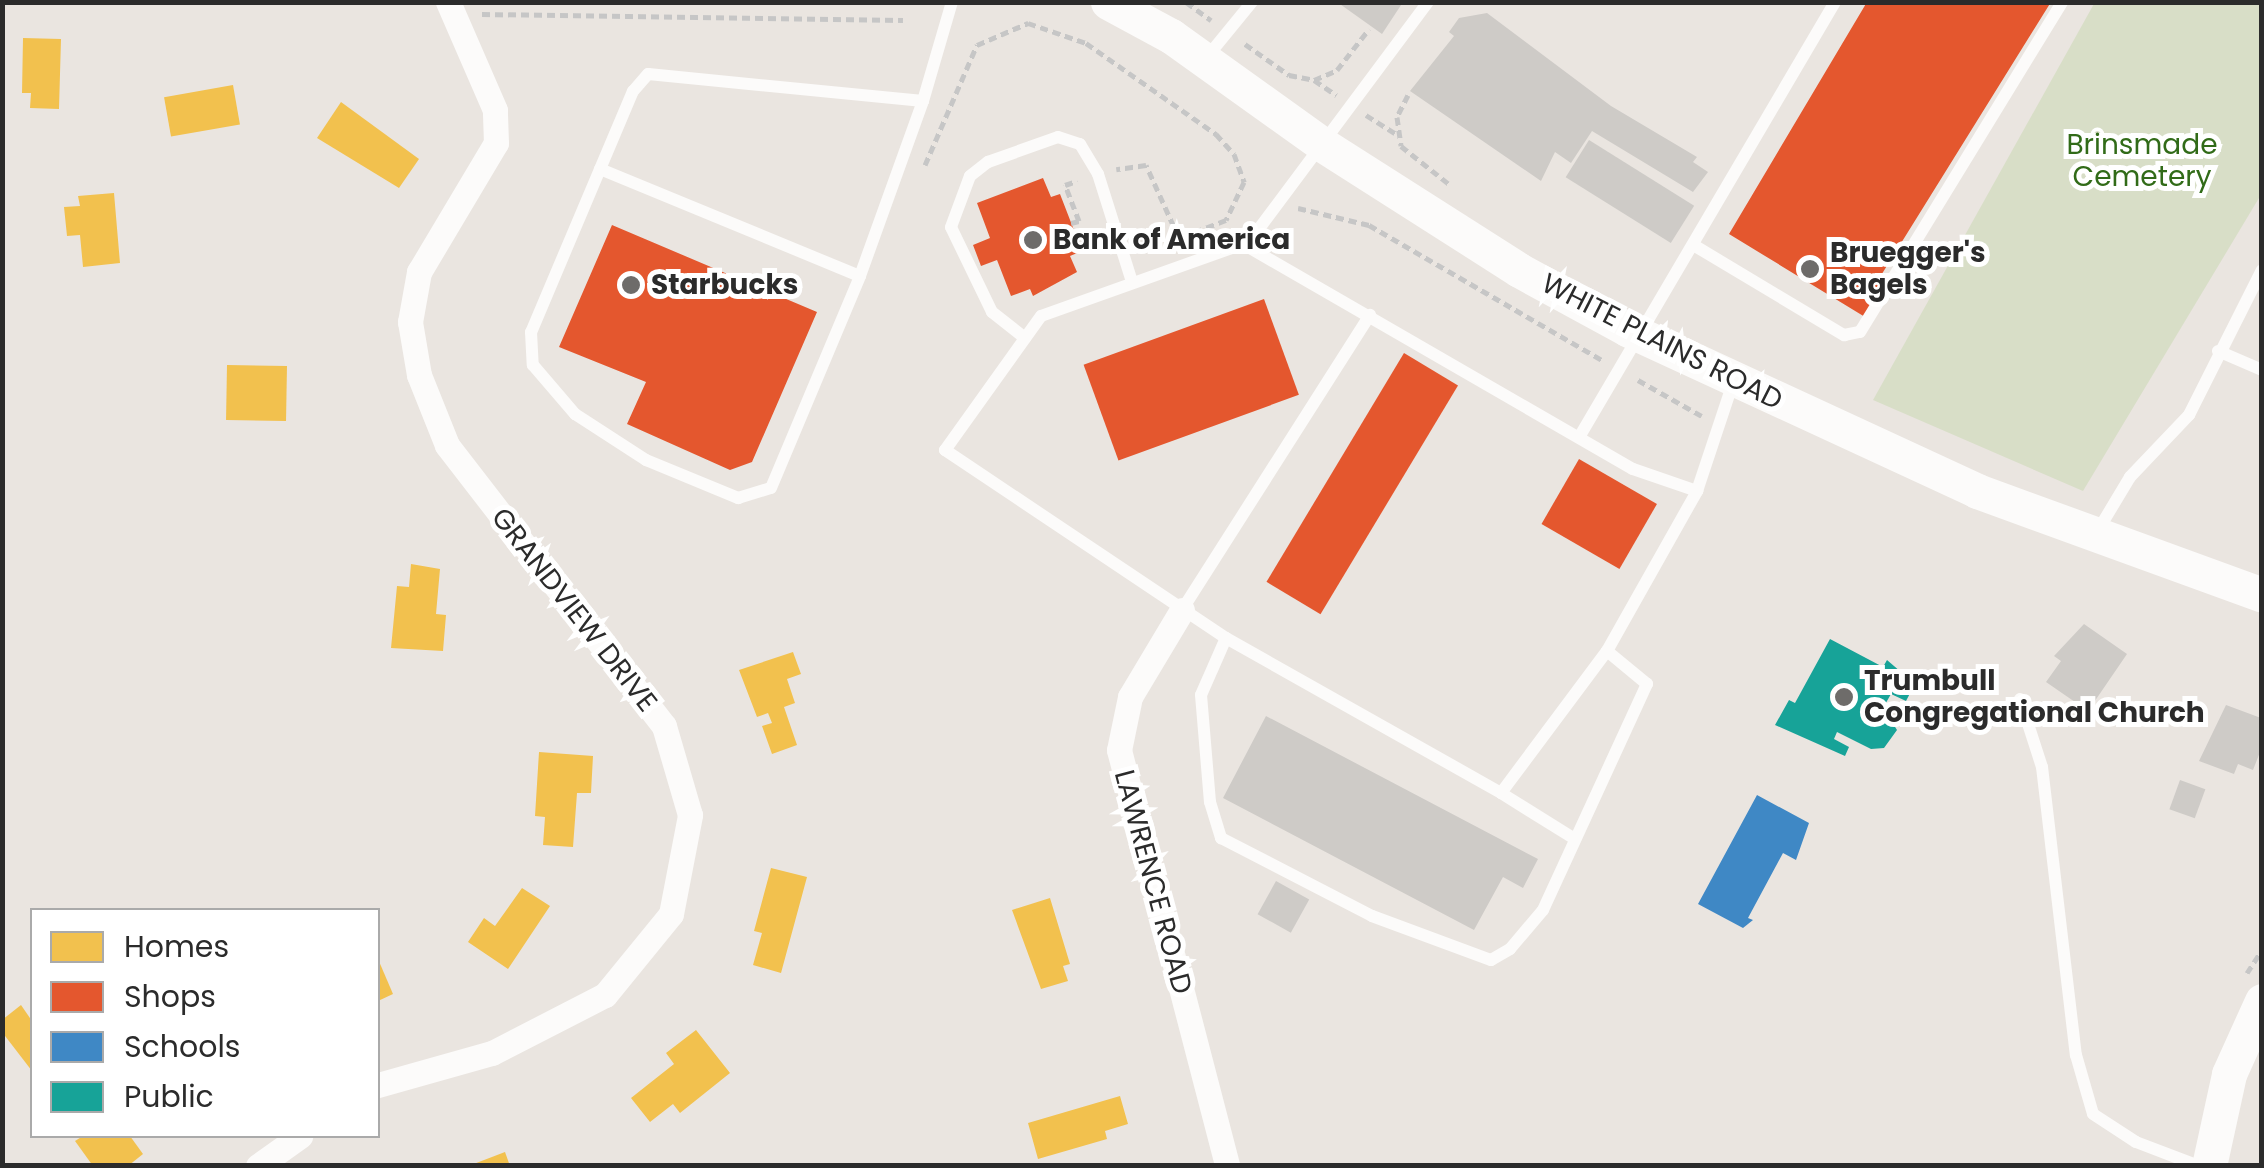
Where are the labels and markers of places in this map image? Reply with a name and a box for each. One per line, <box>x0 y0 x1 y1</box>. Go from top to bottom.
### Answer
place label: Bank of America <box>1053 223 1290 257</box>
marker: Bank of America <box>1022 229 1044 251</box>
place label: Bruegger's Bagels <box>1830 236 1986 302</box>
marker: Bruegger's Bagels <box>1799 258 1821 280</box>
place label: Starbucks <box>651 268 798 302</box>
marker: Starbucks <box>620 274 642 296</box>
place label: Trumbull Congregational Church <box>1864 664 2205 730</box>
marker: Trumbull Congregational Church <box>1833 686 1855 708</box>

